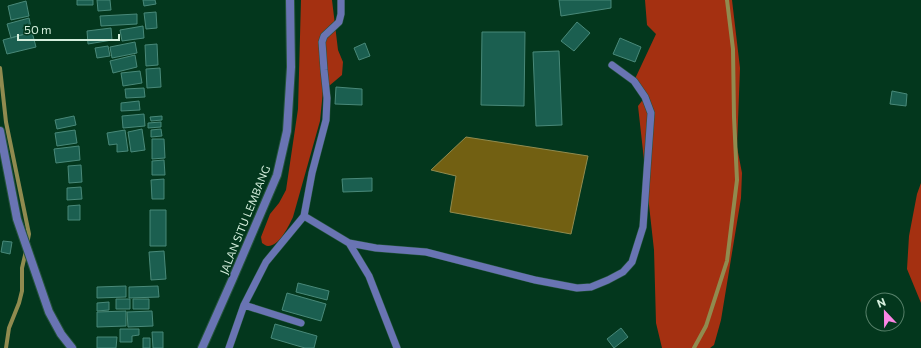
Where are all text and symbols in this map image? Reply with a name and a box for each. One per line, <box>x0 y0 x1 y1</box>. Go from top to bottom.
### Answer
scale bar <box>18 16 119 42</box>
text: 50 m <box>24 22 52 36</box>
street label: JALAN SITU LEMBANG <box>217 164 273 276</box>
north arrow <box>865 292 905 332</box>
text: N <box>875 295 887 310</box>

